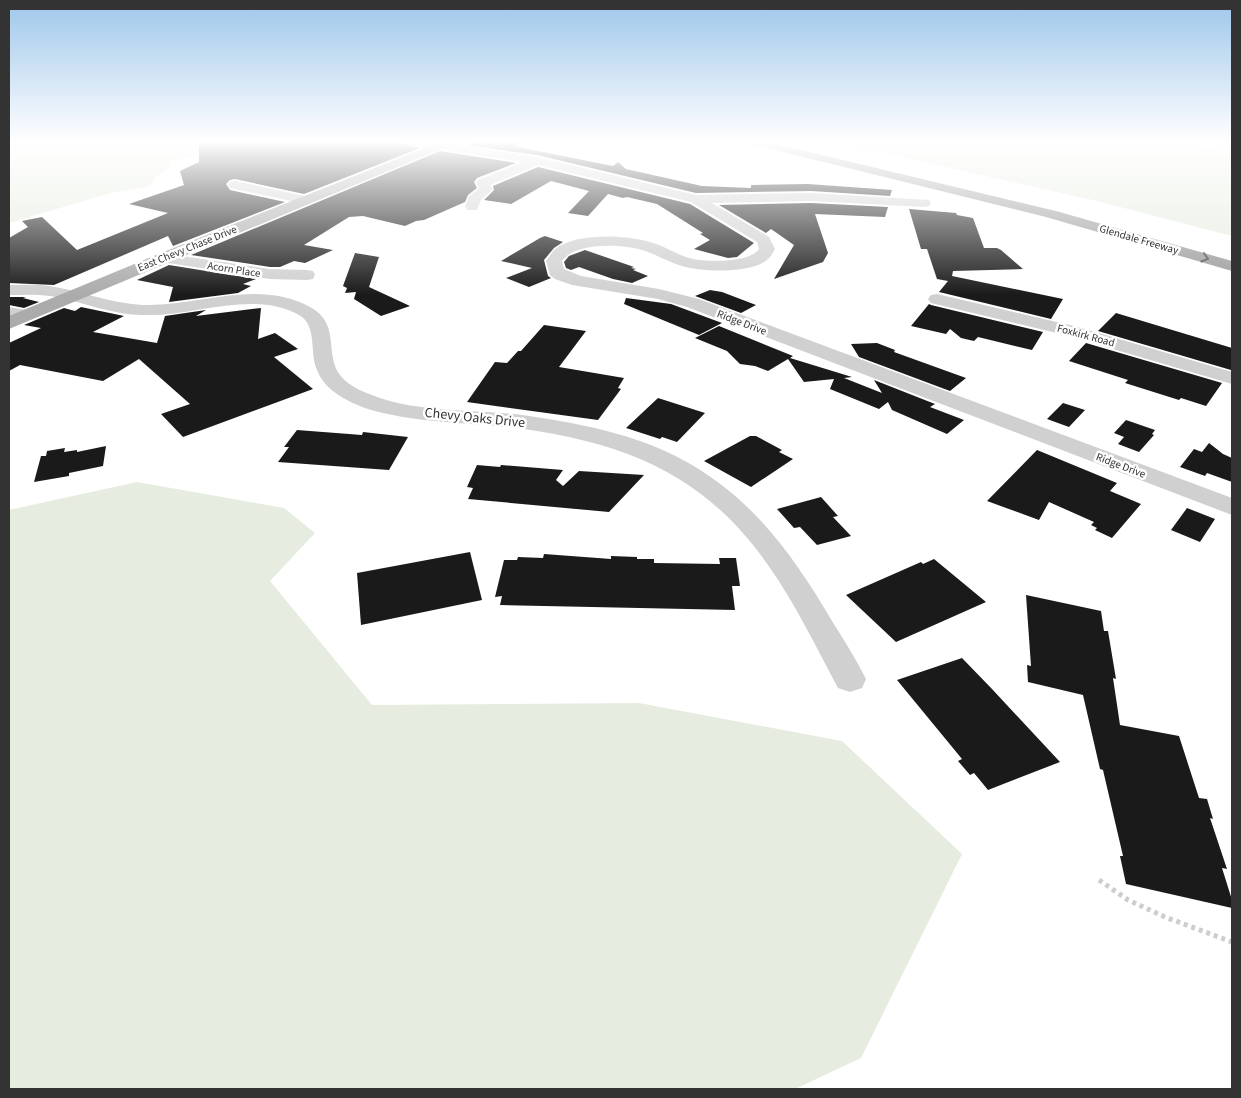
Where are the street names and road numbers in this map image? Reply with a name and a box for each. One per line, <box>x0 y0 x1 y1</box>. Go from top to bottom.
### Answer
street label: East Chevy Chase Drive <box>135 221 240 275</box>
street label: Glendale Freeway <box>1098 221 1180 258</box>
street label: Acorn Place <box>206 258 262 281</box>
street label: Ridge Drive <box>715 306 769 339</box>
street label: Foxkirk Road <box>1055 321 1116 350</box>
street label: Chevy Oaks Drive <box>424 403 526 433</box>
street label: Ridge Drive <box>1094 449 1148 482</box>

